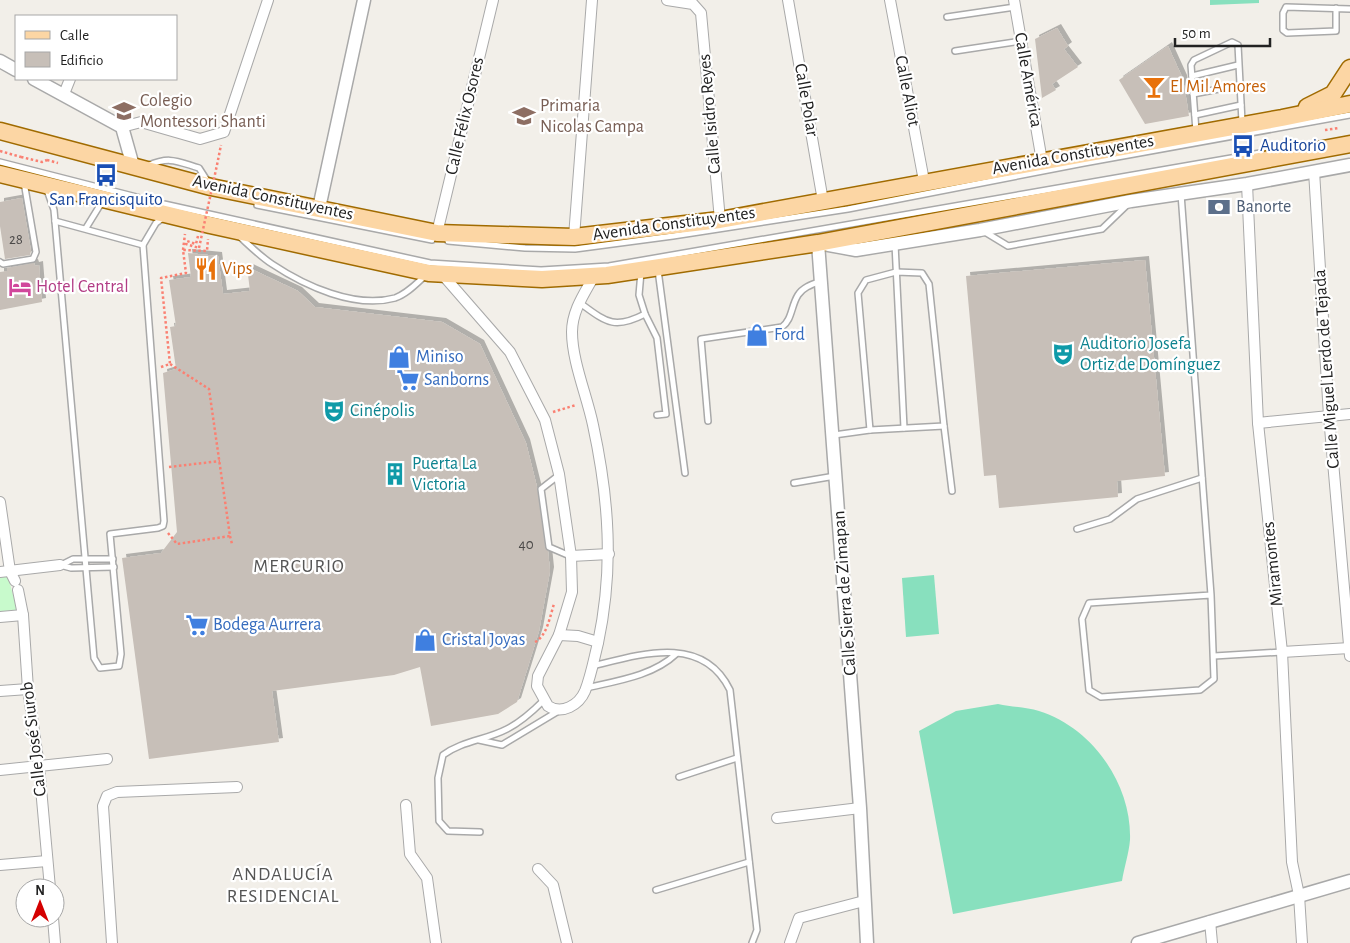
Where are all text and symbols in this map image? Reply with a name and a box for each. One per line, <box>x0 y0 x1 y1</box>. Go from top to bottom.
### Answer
legend <box>15 15 178 80</box>
scale bar <box>1175 15 1270 47</box>
text: 50 m <box>1182 26 1211 41</box>
text: Calle <box>60 28 89 43</box>
street label: Calle América <box>1011 31 1045 129</box>
text: Edificio <box>60 53 103 68</box>
street label: Calle Isidro Reyes <box>696 53 724 175</box>
street label: Calle Aliot <box>891 54 923 128</box>
street label: Calle Félix Osores <box>443 55 487 177</box>
street label: Calle Polar <box>791 62 821 138</box>
bar icon: El Mil Amores <box>1141 74 1167 100</box>
place label: El Mil Amores <box>1170 78 1266 96</box>
place label: Colegio Montessori Shanti <box>140 92 266 131</box>
place label: Primaria Nicolas Campa <box>540 97 644 136</box>
school or university icon: Colegio Montessori Shanti <box>111 98 137 124</box>
school or university icon: Primaria Nicolas Campa <box>511 103 537 129</box>
street label: Avenida Constituyentes <box>991 132 1155 178</box>
bus stop icon: Auditorio <box>1230 133 1256 159</box>
place label: Auditorio <box>1260 137 1326 155</box>
bus stop icon: San Francisquito <box>93 162 119 188</box>
street label: Avenida Constituyentes <box>191 172 355 224</box>
place label: San Francisquito <box>49 191 163 209</box>
bank icon: Banorte <box>1206 194 1232 220</box>
place label: Banorte <box>1236 198 1291 216</box>
street label: Avenida Constituyentes <box>592 204 756 244</box>
house number: 28 <box>9 232 23 247</box>
restaurant icon: Vips <box>193 256 219 282</box>
place label: Vips <box>222 260 252 278</box>
street label: Calle Miguel Lerdo de Tejada <box>1311 269 1343 469</box>
hotel icon: Hotel Central <box>7 274 33 300</box>
place label: Hotel Central <box>36 278 129 296</box>
shop icon: Ford <box>744 322 770 348</box>
place label: Ford <box>774 326 805 344</box>
place label: Auditorio Josefa Ortiz de Domínguez <box>1080 335 1220 374</box>
theatre icon: Auditorio Josefa Ortiz de Domínguez <box>1050 341 1076 367</box>
shop icon: Miniso <box>386 344 412 370</box>
place label: Miniso <box>416 348 464 366</box>
supermarket icon: Sanborns <box>395 367 421 393</box>
place label: Sanborns <box>424 371 489 389</box>
theatre icon: Cinépolis <box>321 398 347 424</box>
place label: Cinépolis <box>350 402 415 420</box>
place label: Puerta La Victoria <box>412 455 477 494</box>
building icon: Puerta La Victoria <box>382 461 408 487</box>
street label: Calle Sierra de Zimapan <box>830 510 860 676</box>
street label: Miramontes <box>1260 521 1286 607</box>
house number: 40 <box>518 537 534 552</box>
district label: MERCURIO <box>253 557 345 576</box>
supermarket icon: Bodega Aurrera <box>184 612 210 638</box>
place label: Bodega Aurrera <box>213 616 322 634</box>
shop icon: Cristal Joyas <box>412 627 438 653</box>
place label: Cristal Joyas <box>442 631 525 649</box>
street label: Calle José Siurob <box>18 681 50 797</box>
district label: ANDALUCÍA RESIDENCIAL <box>227 863 339 906</box>
north arrow <box>15 878 65 928</box>
text: N <box>35 884 45 898</box>

